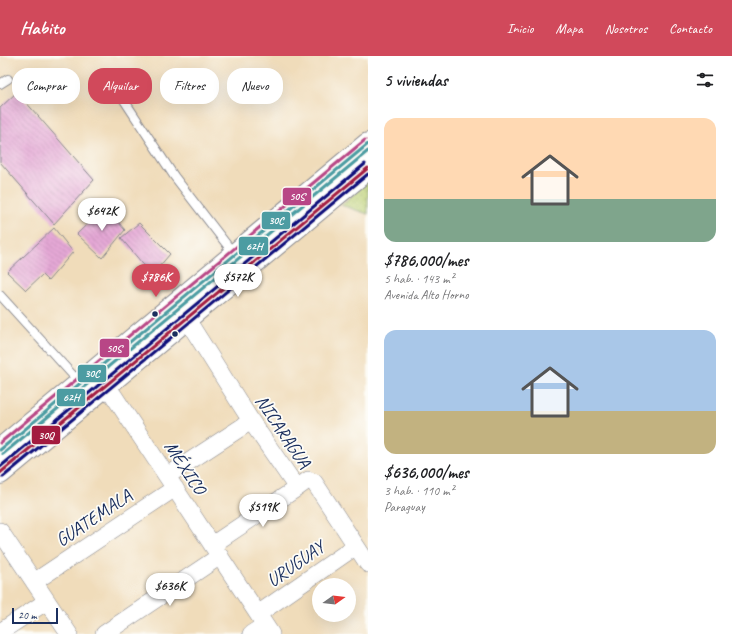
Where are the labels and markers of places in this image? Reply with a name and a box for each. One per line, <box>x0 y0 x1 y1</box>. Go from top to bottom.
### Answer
pin: $642K <box>74 198 130 232</box>
pin: $786K <box>128 264 184 298</box>
pin: $572K <box>210 264 266 298</box>
unlabelled marker <box>150 309 160 319</box>
unlabelled marker <box>170 329 180 339</box>
pin: $519K <box>235 494 291 528</box>
pin: $636K <box>142 573 198 607</box>

